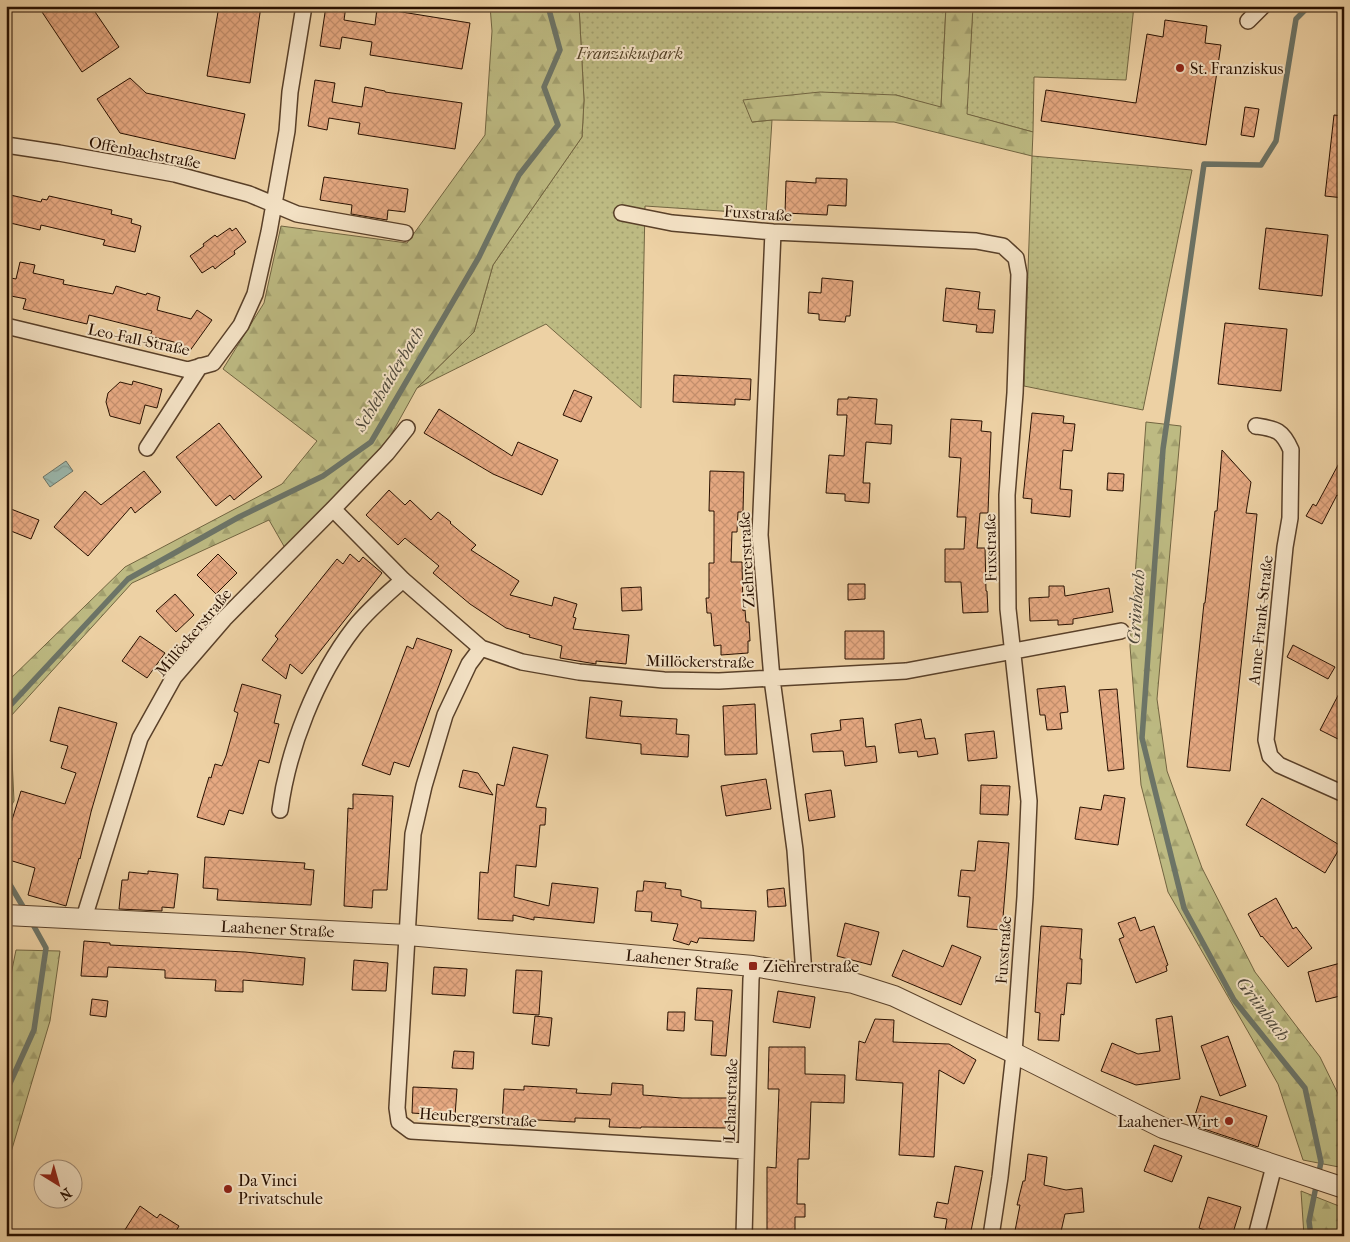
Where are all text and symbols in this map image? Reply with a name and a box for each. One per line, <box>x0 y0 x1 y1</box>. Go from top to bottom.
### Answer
park label: Franziskuspark <box>576 44 683 63</box>
place label: St. Franziskus <box>1190 59 1284 78</box>
marker: St. Franziskus <box>1174 62 1186 74</box>
street label: Offenbachstraße <box>87 132 202 173</box>
street label: Fuxstraße <box>723 202 793 225</box>
street label: Leo-Fall-Straße <box>86 319 192 360</box>
water label: Schlehaiderbach <box>349 323 429 436</box>
street label: Ziehrerstraße <box>734 511 759 609</box>
street label: Fuxstraße <box>980 514 1001 582</box>
street label: Anne-Frank-Straße <box>1244 554 1277 687</box>
water label: Grünbach <box>1123 569 1150 645</box>
street label: Millöckerstraße <box>151 585 236 680</box>
street label: Millöckerstraße <box>646 651 754 672</box>
street label: Fuxstraße <box>992 915 1015 985</box>
street label: Laahener Straße <box>220 917 335 941</box>
street label: Laahener Straße <box>625 946 740 975</box>
place label: Ziehrerstraße <box>763 957 859 976</box>
marker: Ziehrerstraße <box>747 960 759 972</box>
water label: Grünbach <box>1232 973 1294 1046</box>
street label: Leharstraße <box>720 1058 741 1142</box>
street label: Heubergerstraße <box>418 1104 538 1131</box>
place label: Laahener Wirt <box>1117 1112 1219 1131</box>
marker: Laahener Wirt <box>1223 1115 1235 1127</box>
north arrow <box>32 1160 82 1210</box>
place label: Da Vinci Privatschule <box>238 1171 323 1208</box>
marker: Da Vinci Privatschule <box>222 1183 234 1195</box>
text: N <box>56 1184 75 1204</box>

